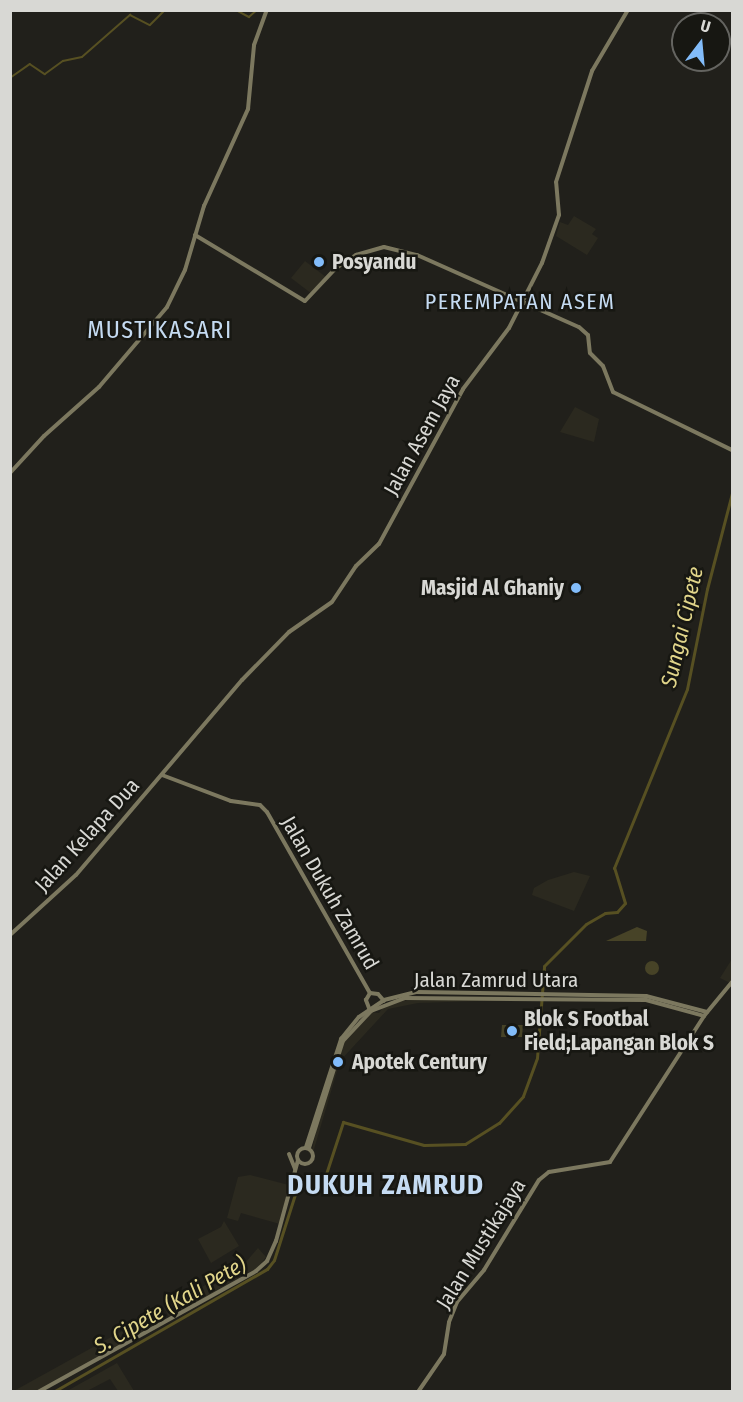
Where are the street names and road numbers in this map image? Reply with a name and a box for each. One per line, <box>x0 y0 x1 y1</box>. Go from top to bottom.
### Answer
street label: Jalan Asem Jaya <box>378 370 466 500</box>
street label: Jalan Kelapa Dua <box>29 773 145 897</box>
street label: Jalan Dukuh Zamrud <box>276 812 384 974</box>
street label: Jalan Zamrud Utara <box>414 967 578 993</box>
street label: Jalan Mustikajaya <box>431 1174 531 1314</box>

